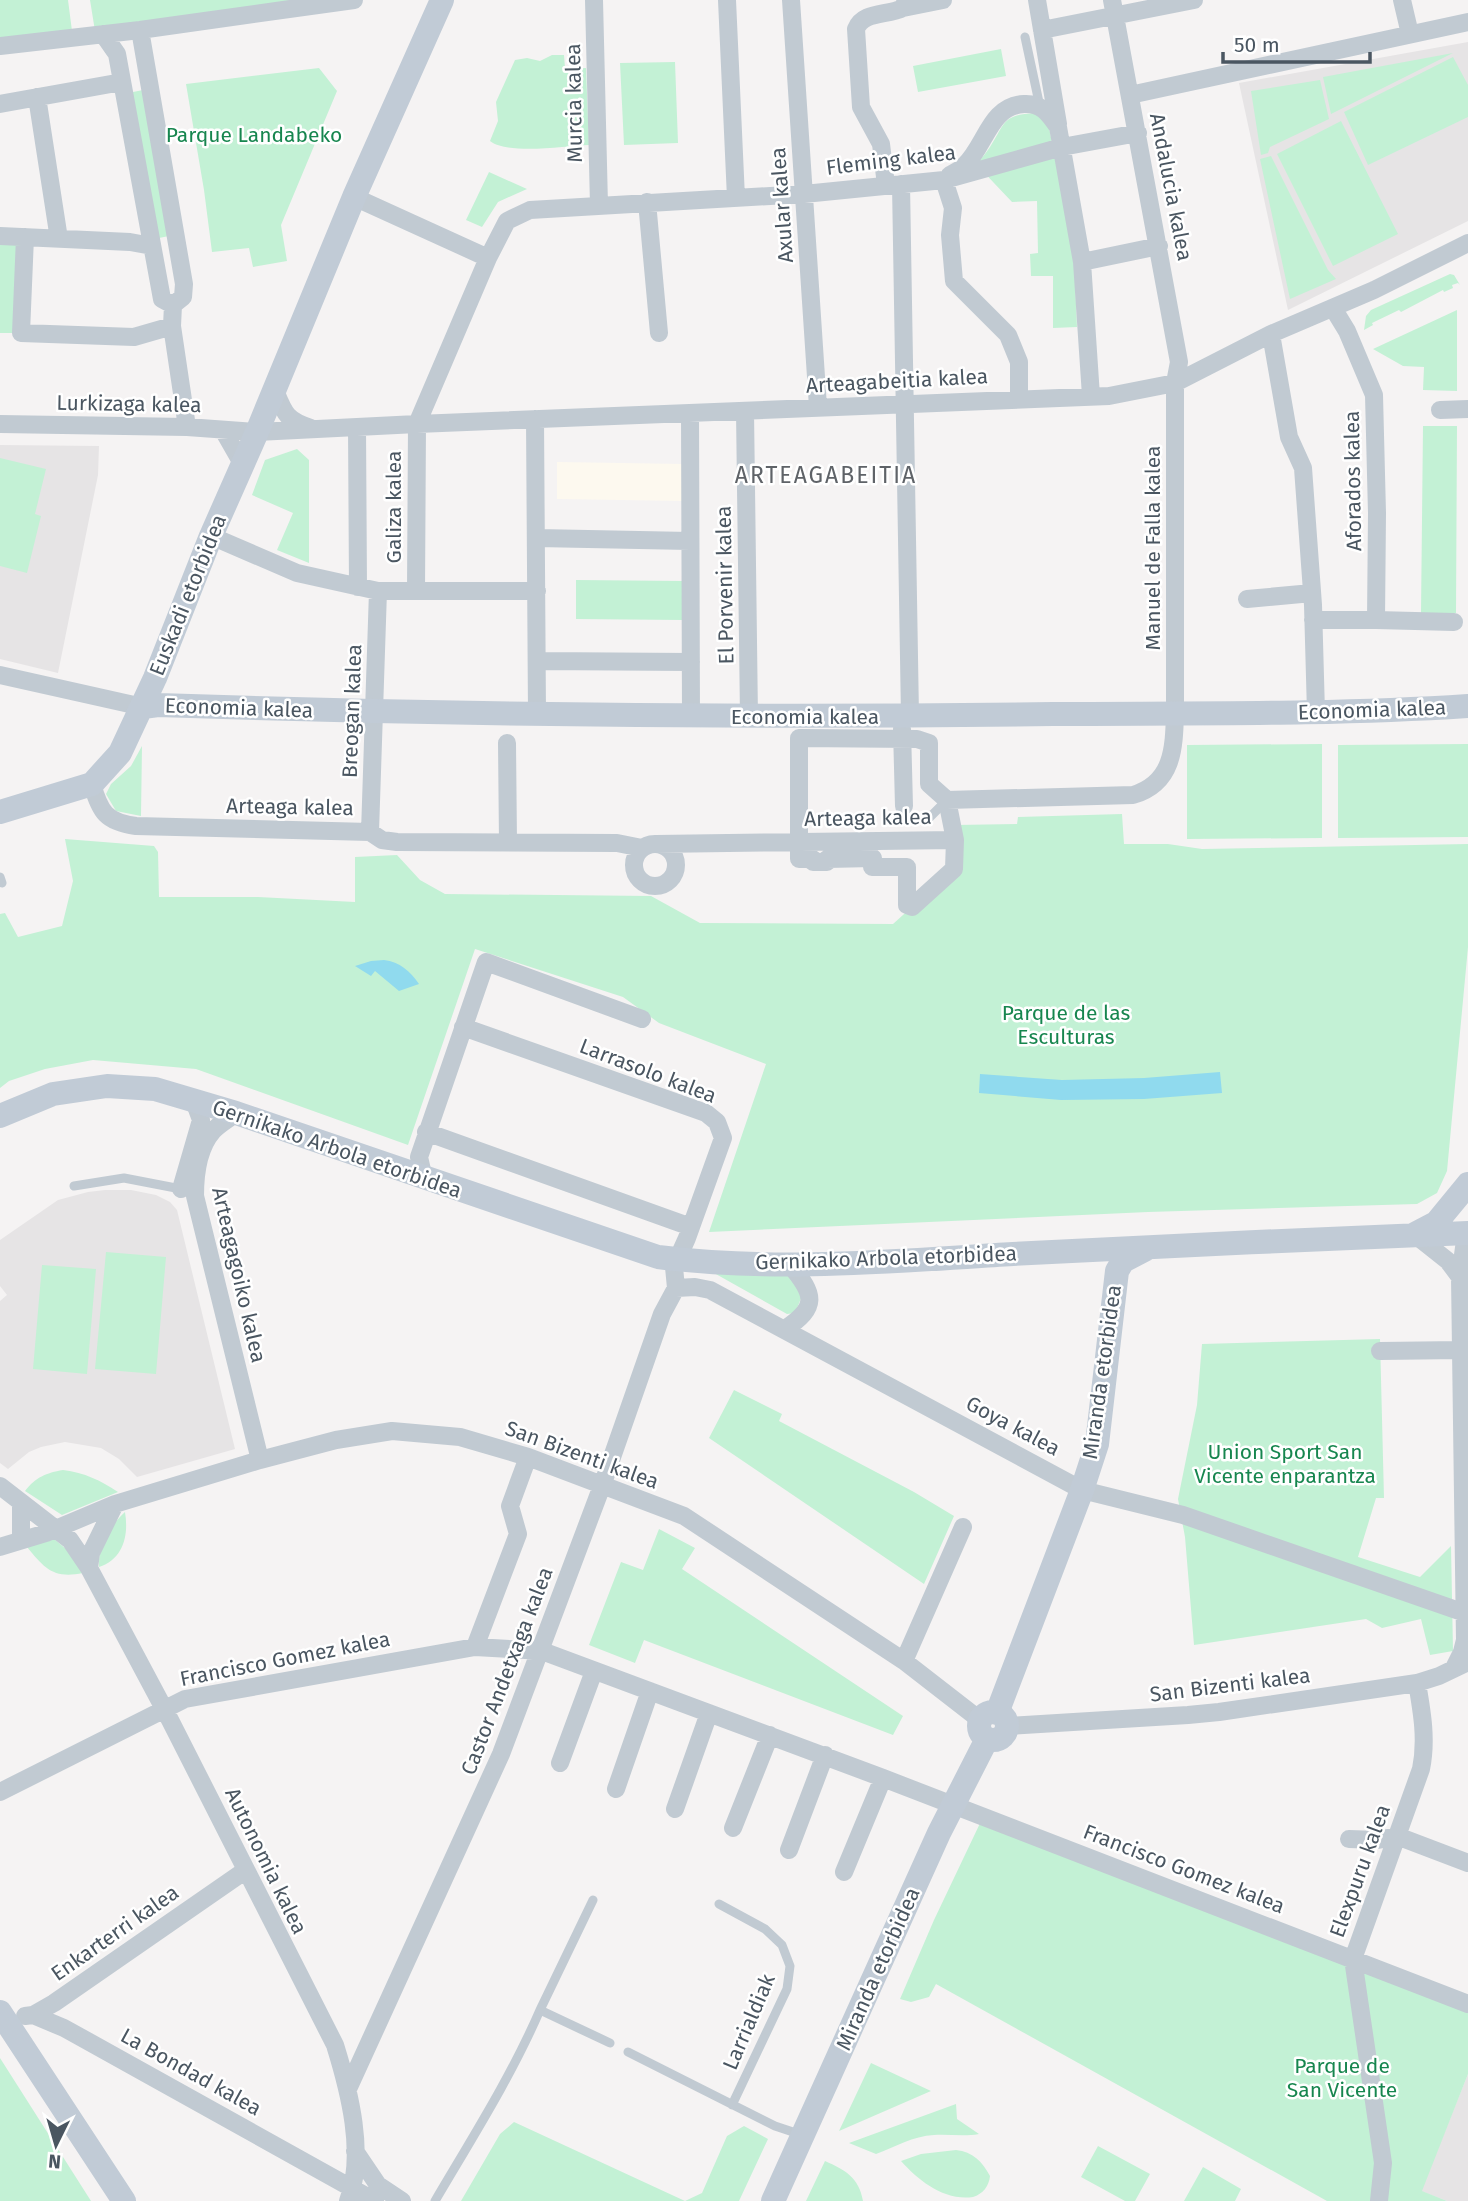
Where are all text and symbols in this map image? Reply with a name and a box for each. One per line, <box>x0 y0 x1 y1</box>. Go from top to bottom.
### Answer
scale bar <box>1223 21 1370 65</box>
text: 50 m <box>1234 32 1280 58</box>
street label: Murcia kalea <box>560 43 588 163</box>
street label: Andalucia kalea <box>1144 111 1198 263</box>
park label: Parque Landabeko <box>166 122 342 148</box>
street label: Fleming kalea <box>825 139 957 181</box>
street label: Axular kalea <box>765 146 799 264</box>
street label: Arteagabeitia kalea <box>805 363 989 399</box>
street label: Lurkizaga kalea <box>56 390 202 418</box>
street label: Aforados kalea <box>1339 411 1367 551</box>
street label: Manuel de Falla kalea <box>1140 446 1166 650</box>
street label: Galiza kalea <box>381 451 407 563</box>
district label: ARTEAGABEITIA <box>735 461 917 489</box>
street label: El Porvenir kalea <box>711 505 739 665</box>
street label: Euskadi etorbidea <box>144 511 232 679</box>
street label: Breogan kalea <box>337 644 367 778</box>
street label: Economia kalea <box>164 692 314 724</box>
street label: Economia kalea <box>1297 694 1447 726</box>
street label: Economia kalea <box>731 704 879 730</box>
street label: Arteaga kalea <box>226 793 354 821</box>
street label: Arteaga kalea <box>804 804 932 832</box>
park label: Parque de las Esculturas <box>1002 1000 1130 1050</box>
street label: Larrasolo kalea <box>576 1033 720 1109</box>
street label: Gernikako Arbola etorbidea <box>209 1094 465 1204</box>
street label: Arteagagoiko kalea <box>206 1185 272 1365</box>
street label: Gernikako Arbola etorbidea <box>755 1240 1017 1276</box>
street label: Miranda etorbidea <box>1077 1283 1127 1461</box>
street label: Goya kalea <box>962 1390 1064 1462</box>
street label: San Bizenti kalea <box>502 1415 662 1495</box>
park label: Union Sport San Vicente enparantza <box>1194 1439 1376 1489</box>
street label: Castor Andetxaga kalea <box>455 1563 559 1779</box>
street label: Francisco Gomez kalea <box>178 1626 392 1692</box>
street label: San Bizenti kalea <box>1148 1662 1312 1708</box>
street label: Autonomia kalea <box>219 1784 313 1938</box>
street label: Elexpuru kalea <box>1324 1801 1396 1941</box>
street label: Francisco Gomez kalea <box>1080 1819 1288 1919</box>
street label: Enkarterri kalea <box>46 1879 184 1987</box>
street label: Miranda etorbidea <box>830 1883 926 2055</box>
street label: Larrialdiak <box>717 1970 781 2074</box>
street label: La Bondad kalea <box>116 2023 266 2121</box>
park label: Parque de San Vicente <box>1287 2053 1397 2103</box>
north arrow <box>21 2110 91 2180</box>
text: N <box>47 2149 62 2173</box>

